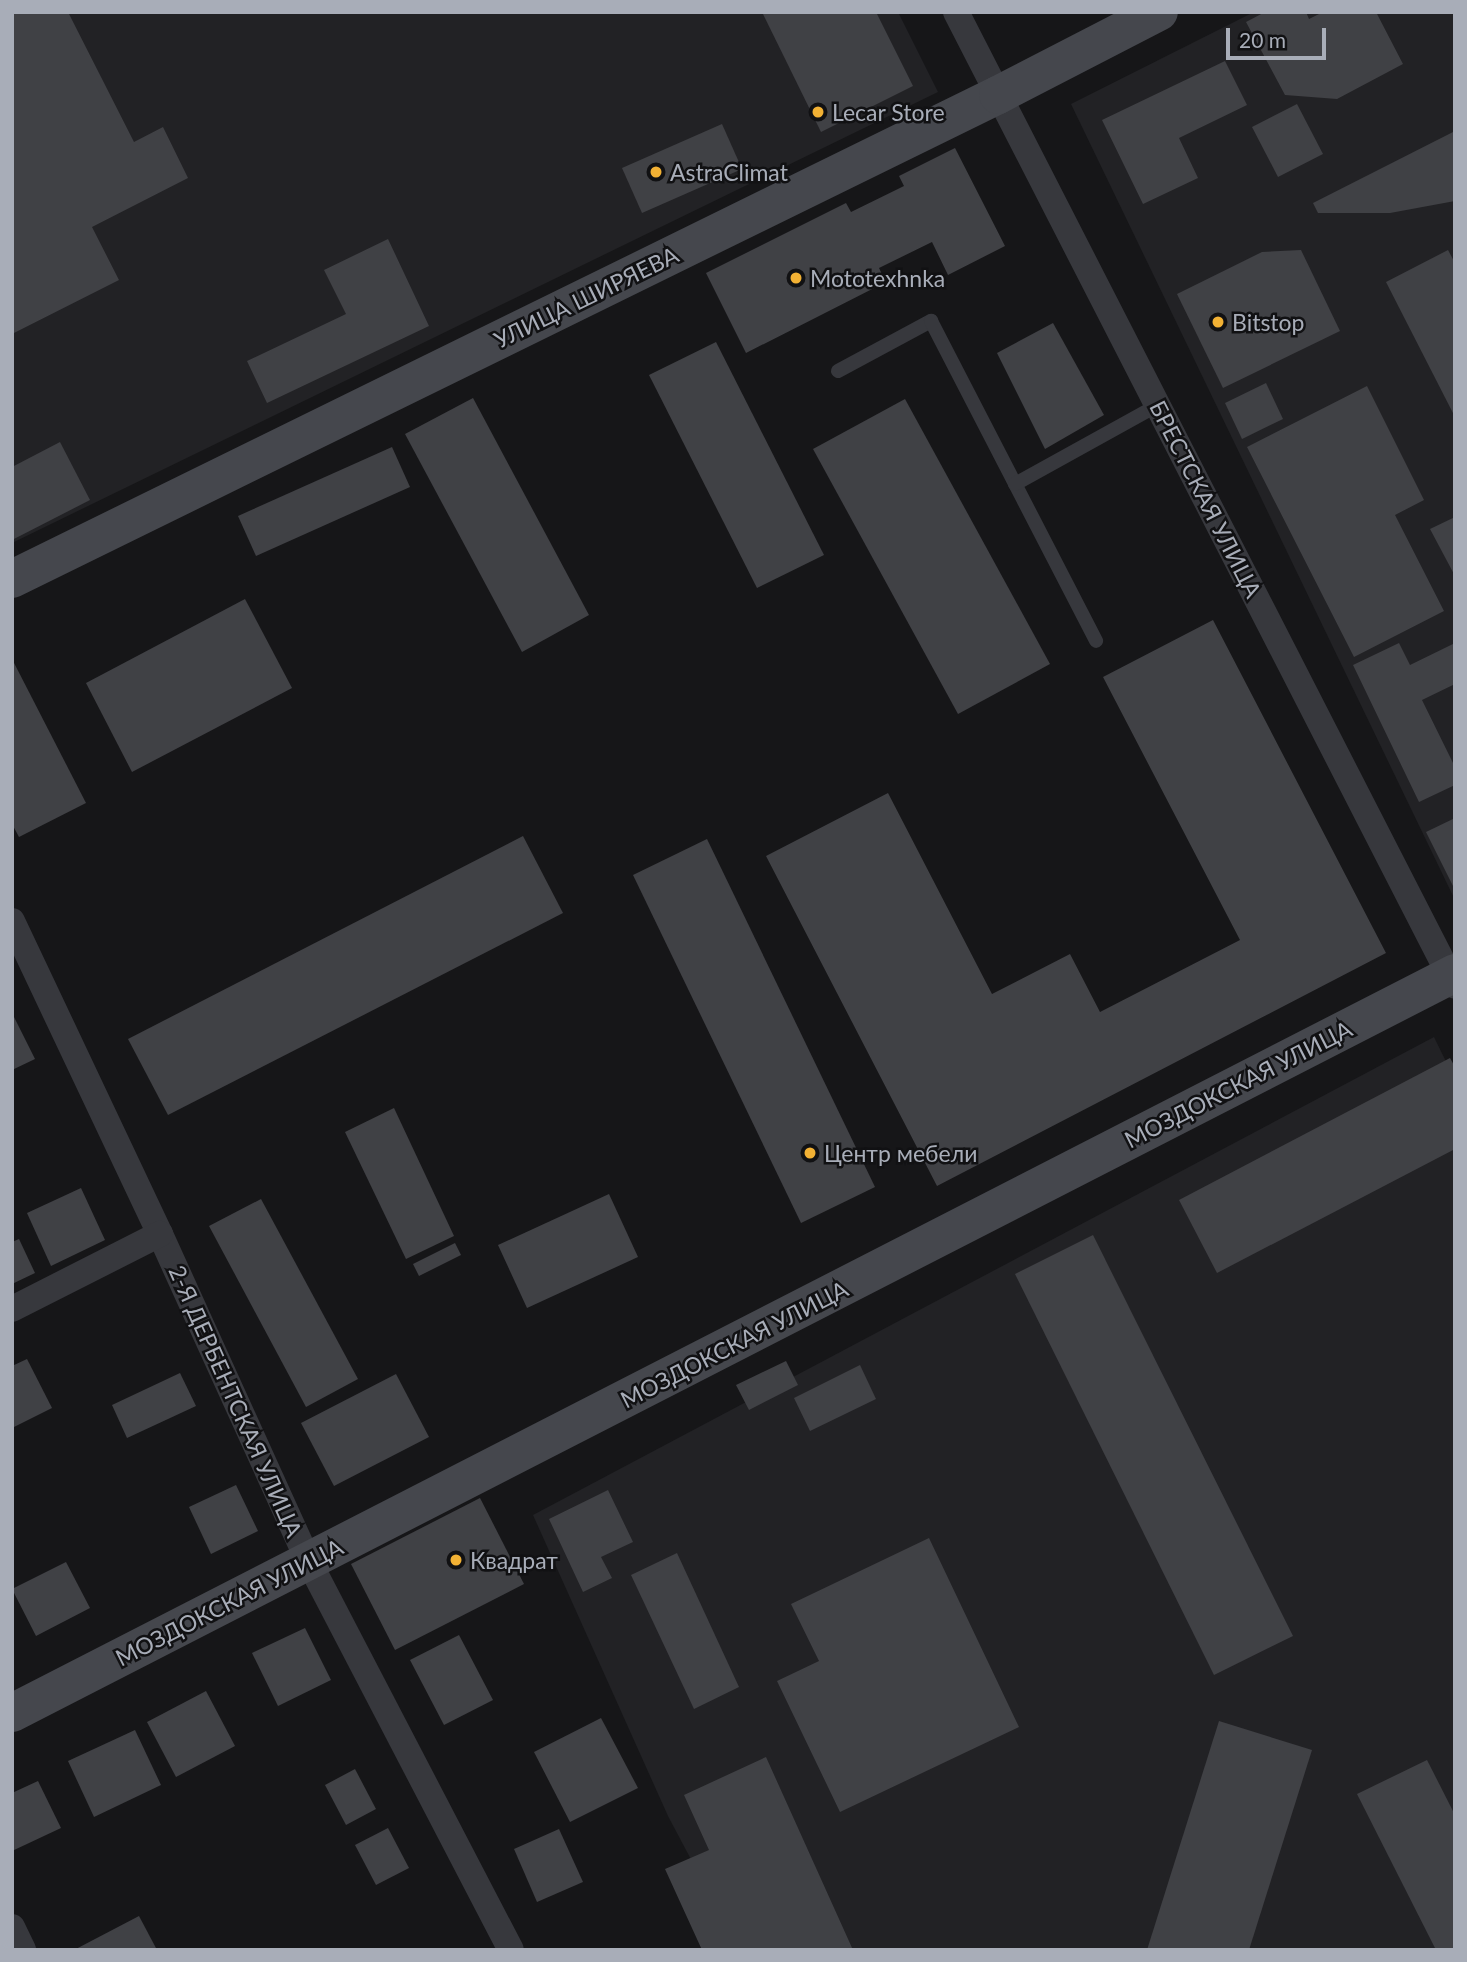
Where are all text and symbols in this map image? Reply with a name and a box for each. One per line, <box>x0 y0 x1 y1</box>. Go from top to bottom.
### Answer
scale bar <box>1229 14 1329 58</box>
text: 20 m <box>1239 27 1286 52</box>
place label: Lecar Store <box>832 98 945 126</box>
marker: Lecar Store <box>810 104 826 120</box>
place label: AstraClimat <box>670 158 788 186</box>
marker: AstraClimat <box>648 164 664 180</box>
street label: УЛИЦА ШИРЯЕВА <box>489 240 683 354</box>
place label: Mototexhnka <box>810 264 945 292</box>
marker: Mototexhnka <box>788 270 804 286</box>
place label: Bitstop <box>1232 308 1304 336</box>
marker: Bitstop <box>1210 314 1226 330</box>
street label: БРЕСТСКАЯ УЛИЦА <box>1144 396 1268 602</box>
street label: МОЗДОКСКАЯ УЛИЦА <box>1120 1015 1356 1153</box>
place label: Центр мебели <box>824 1139 977 1167</box>
marker: Центр мебели <box>802 1145 818 1161</box>
street label: 2-Я ДЕРБЕНТСКАЯ УЛИЦА <box>164 1261 308 1541</box>
street label: МОЗДОКСКАЯ УЛИЦА <box>616 1275 852 1413</box>
street label: МОЗДОКСКАЯ УЛИЦА <box>111 1533 347 1671</box>
place label: Квадрат <box>470 1546 558 1574</box>
marker: Квадрат <box>448 1552 464 1568</box>

